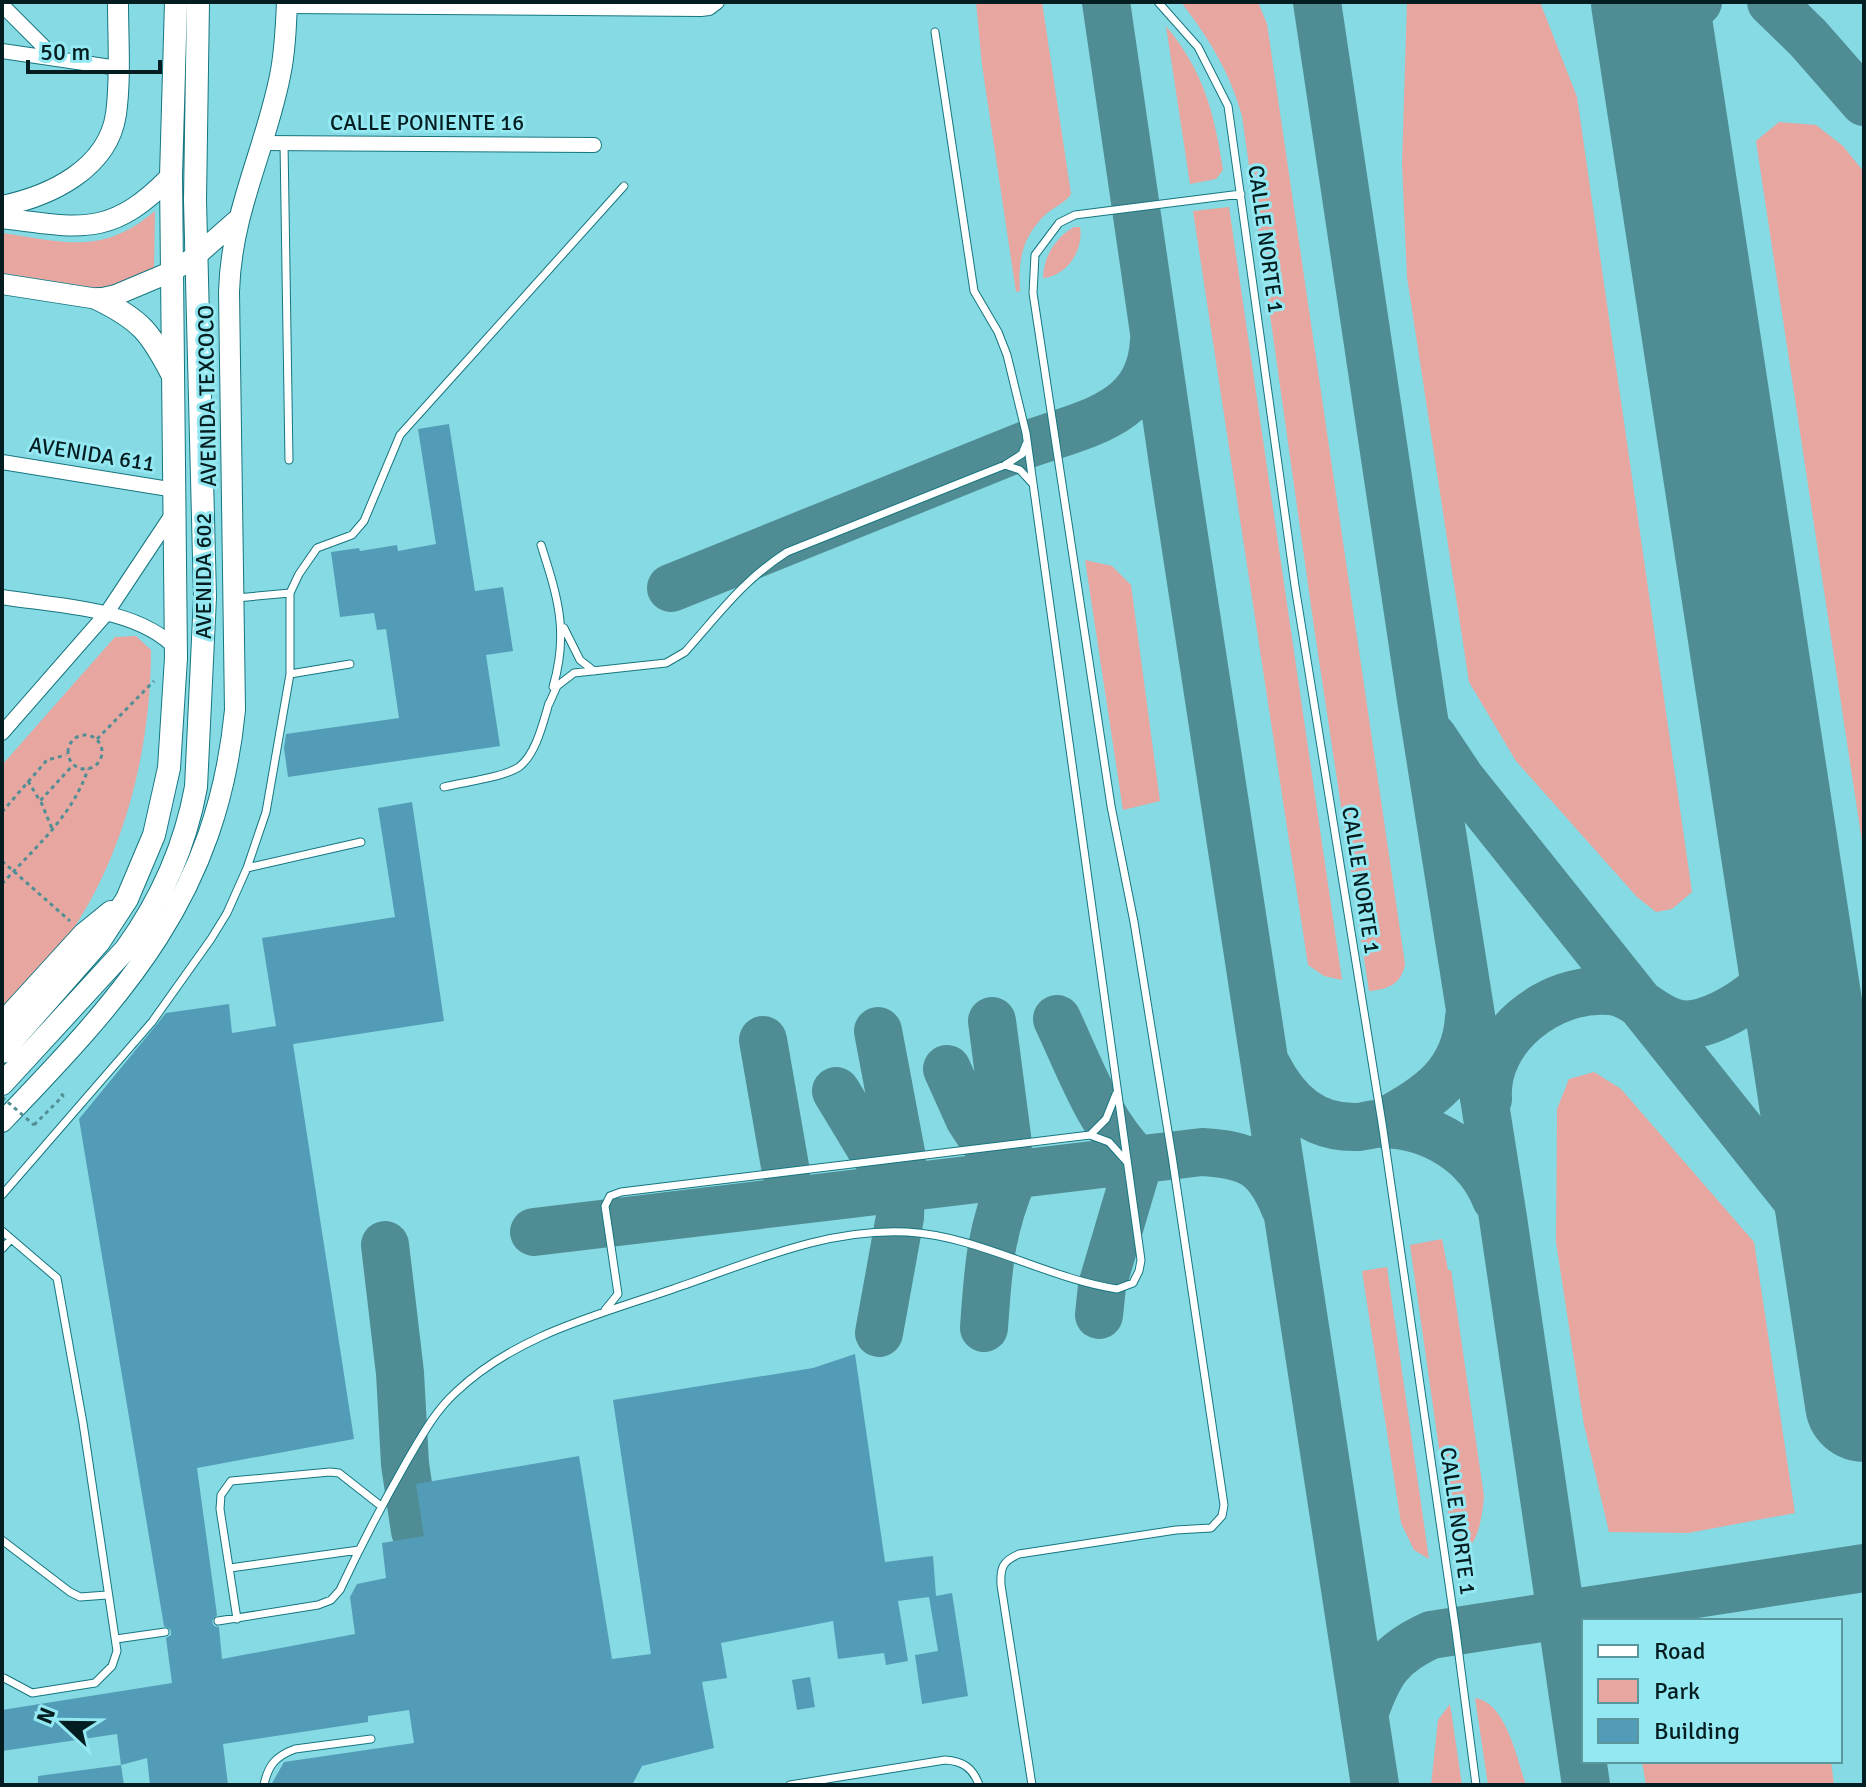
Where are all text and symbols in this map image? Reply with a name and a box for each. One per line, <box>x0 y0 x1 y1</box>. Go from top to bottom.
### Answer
scale bar <box>28 24 160 74</box>
text: 50 m <box>40 37 90 67</box>
street label: CALLE PONIENTE 16 <box>330 109 524 136</box>
street label: CALLE NORTE 1 <box>1242 163 1290 315</box>
street label: AVENIDA TEXCOCO <box>192 305 222 487</box>
street label: AVENIDA 611 <box>27 431 157 477</box>
street label: AVENIDA 602 <box>190 513 217 639</box>
street label: CALLE NORTE 1 <box>1336 804 1386 956</box>
street label: CALLE NORTE 1 <box>1434 1445 1482 1597</box>
legend <box>1582 1619 1842 1763</box>
text: Road <box>1654 1636 1705 1666</box>
text: Park <box>1654 1676 1700 1706</box>
north arrow <box>24 1683 104 1763</box>
text: N <box>31 1704 61 1728</box>
text: Building <box>1654 1716 1740 1746</box>

